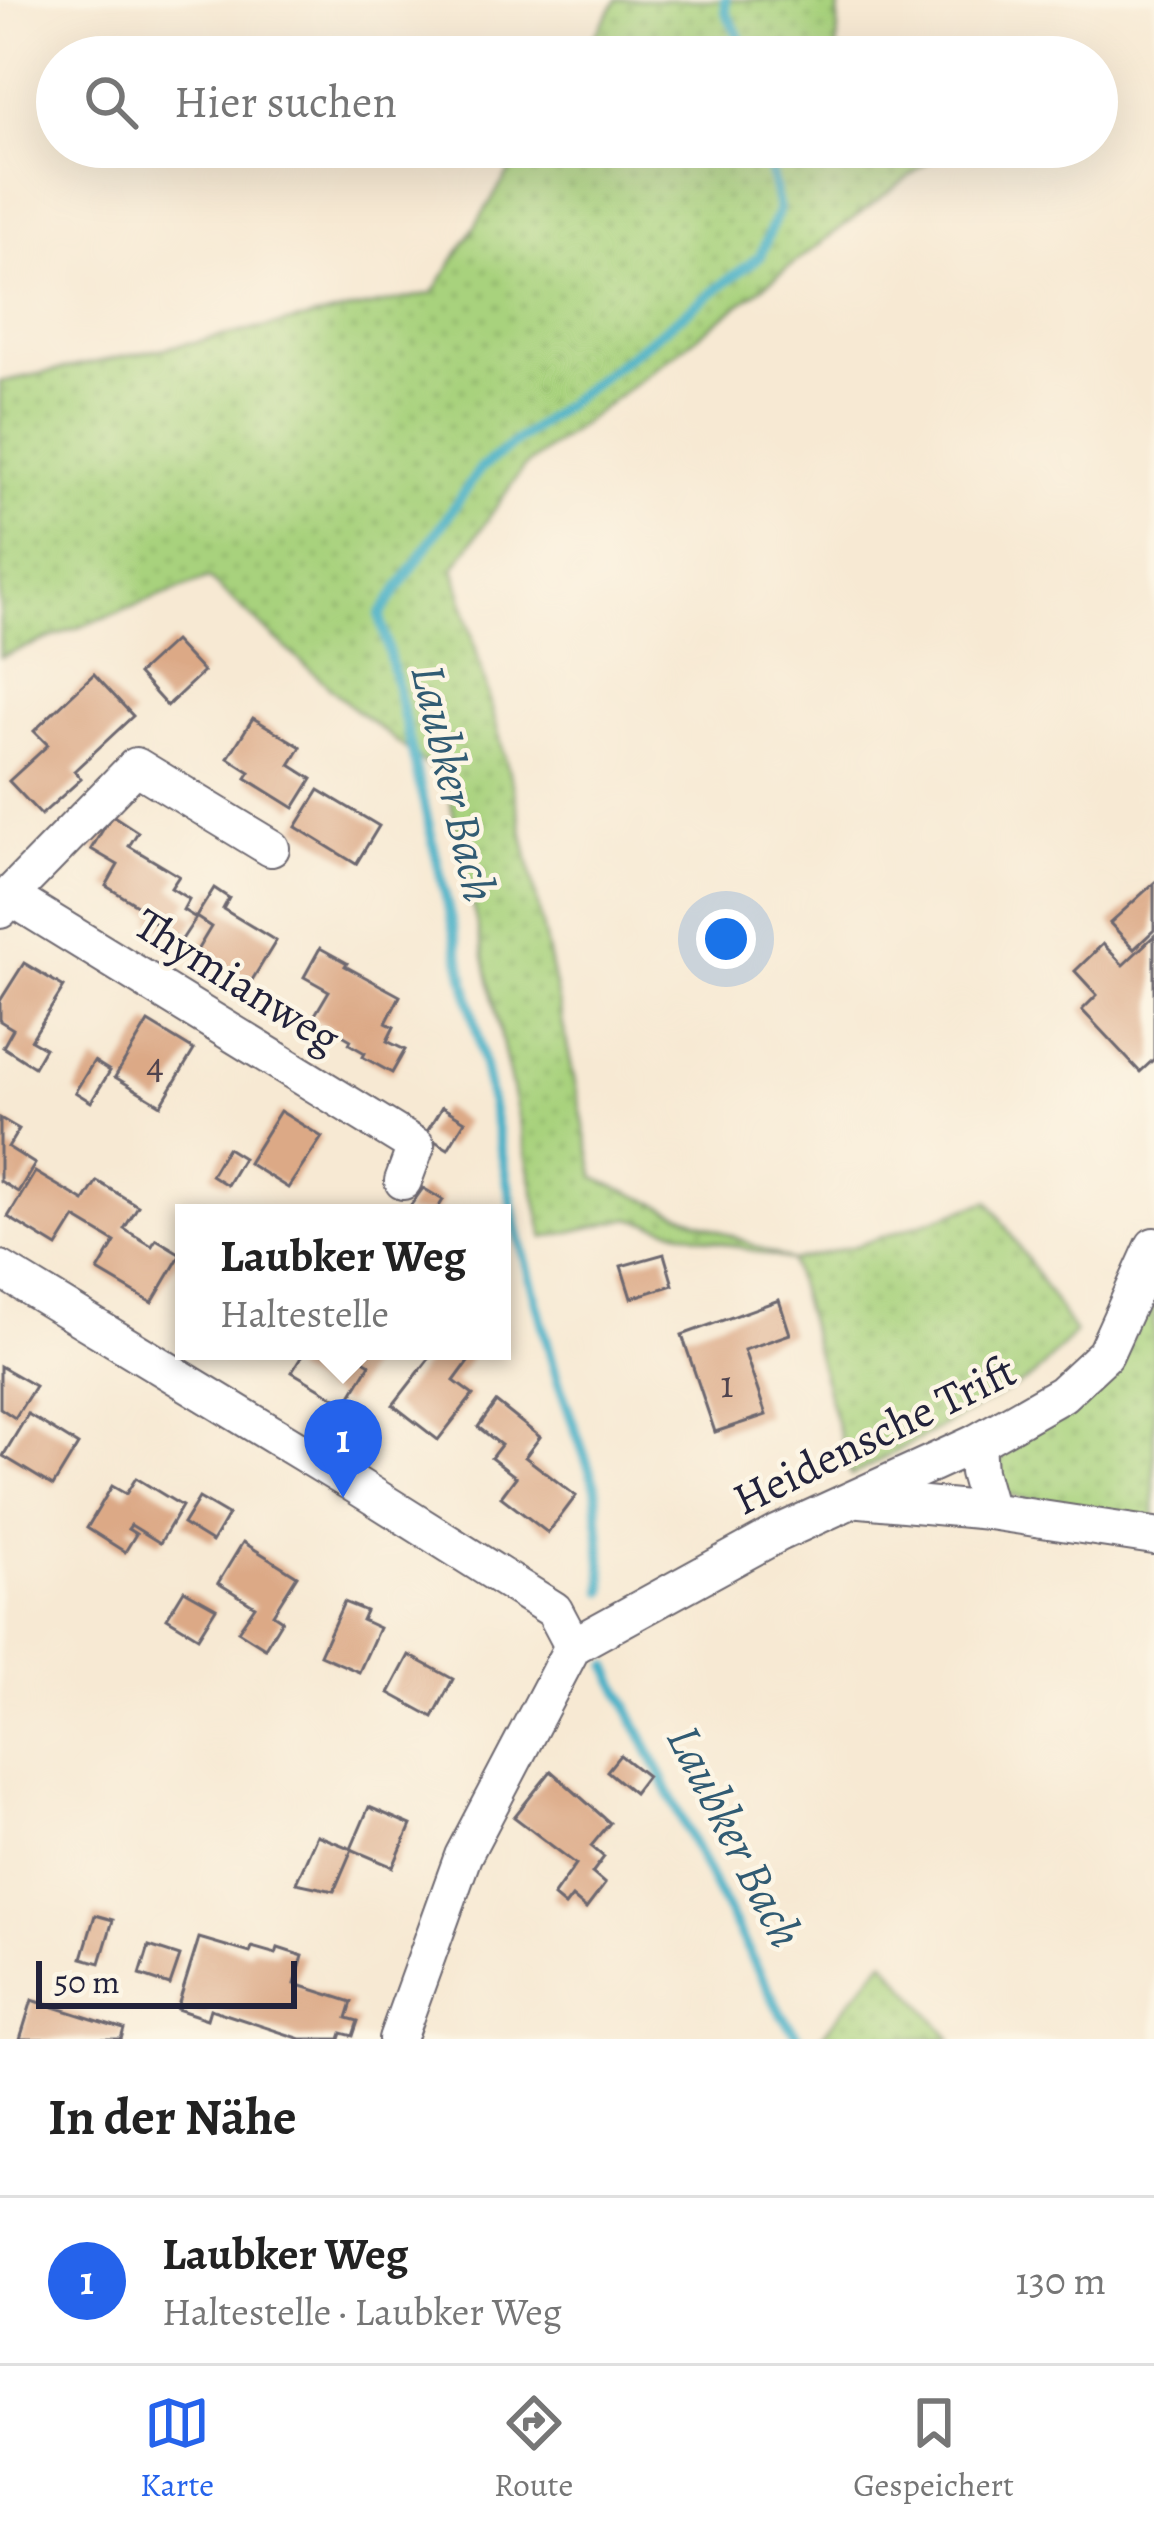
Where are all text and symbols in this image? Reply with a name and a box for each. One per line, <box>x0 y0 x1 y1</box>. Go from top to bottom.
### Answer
search box <box>36 36 1118 168</box>
icon: search <box>78 69 144 135</box>
text: Hier suchen <box>174 71 397 133</box>
water label: Laubker Bach <box>395 658 513 909</box>
street label: Thymianweg <box>123 893 352 1069</box>
your location <box>696 909 756 969</box>
house number: 4 <box>146 1038 164 1091</box>
popup <box>175 1204 511 1360</box>
text: Laubker Weg <box>220 1225 466 1287</box>
text: Haltestelle <box>220 1287 389 1340</box>
street label: Heidensche Trift <box>723 1340 1026 1530</box>
house number: 1 <box>720 1357 734 1410</box>
pin: 1 <box>304 1399 382 1498</box>
water label: Laubker Bach <box>651 1714 819 1959</box>
scale bar <box>36 1955 297 2008</box>
text: 50 m <box>54 1959 120 2004</box>
text: In der Nähe <box>48 2082 297 2152</box>
text: Laubker Weg <box>162 2223 408 2285</box>
text: 1 <box>80 2254 94 2307</box>
text: 130 m <box>1015 2254 1106 2307</box>
text: Haltestelle · Laubker Weg <box>162 2285 562 2338</box>
tab: Karte <box>140 2390 214 2507</box>
tab: Route <box>494 2390 573 2507</box>
tab: Gespeichert <box>853 2390 1014 2507</box>

